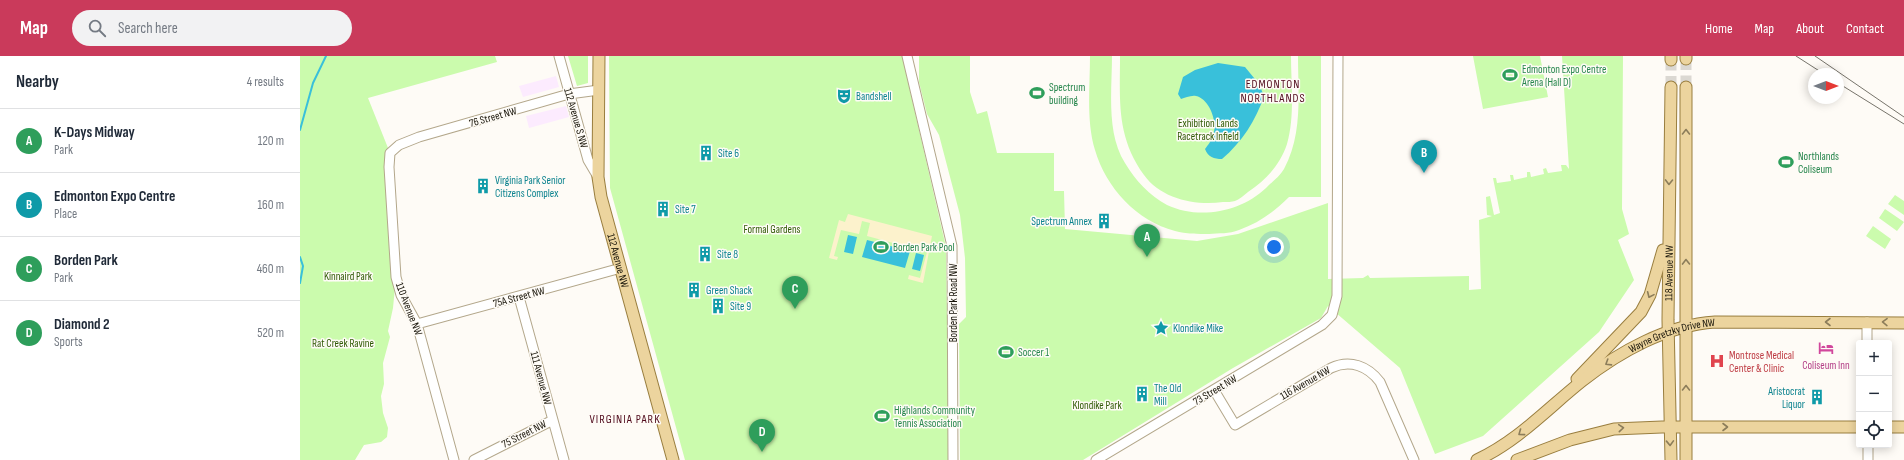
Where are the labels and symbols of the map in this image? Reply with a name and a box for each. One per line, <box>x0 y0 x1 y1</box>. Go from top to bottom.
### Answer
place label: Edmonton Expo Centre Arena (Hall D) <box>1521 63 1606 89</box>
sports icon: Edmonton Expo Centre Arena (Hall D) <box>1501 66 1519 84</box>
north arrow <box>1808 68 1844 104</box>
district label: EDMONTON NORTHLANDS <box>1240 77 1306 106</box>
place label: Spectrum building <box>1049 81 1085 107</box>
sports icon: Spectrum building <box>1028 84 1046 102</box>
street label: 112 Avenue S NW <box>561 86 591 150</box>
theatre icon: Bandshell <box>835 87 853 105</box>
place label: Bandshell <box>856 90 892 103</box>
street label: 76 Street NW <box>468 104 518 130</box>
park label: Exhibition Lands Racetrack Infield <box>1177 117 1239 143</box>
one-way arrow <box>1681 129 1690 135</box>
pin: B <box>1411 140 1437 173</box>
building icon: Site 6 <box>697 144 715 162</box>
place label: Site 6 <box>718 147 739 160</box>
place label: Northlands Coliseum <box>1798 150 1839 176</box>
sports icon: Northlands Coliseum <box>1777 153 1795 171</box>
place label: Virginia Park Senior Citizens Complex <box>495 174 565 200</box>
building icon: Virginia Park Senior Citizens Complex <box>474 177 492 195</box>
one-way arrow <box>1665 179 1673 185</box>
building icon: Site 7 <box>654 200 672 218</box>
place label: Site 7 <box>675 203 696 216</box>
building icon: Spectrum Annex <box>1095 212 1113 230</box>
place label: Spectrum Annex <box>1031 215 1092 228</box>
park label: Formal Gardens <box>743 223 801 236</box>
pin: A <box>1134 224 1160 257</box>
street label: 112 Avenue NW <box>605 232 632 289</box>
your location <box>1264 237 1284 257</box>
sports icon: Borden Park Pool <box>872 238 890 256</box>
place label: Borden Park Pool <box>893 241 955 254</box>
building icon: Site 8 <box>696 245 714 263</box>
street label: 118 Avenue NW <box>1662 245 1675 301</box>
place label: Site 8 <box>717 248 738 261</box>
one-way arrow <box>1681 259 1690 265</box>
street label: Borden Park Road NW <box>947 264 960 342</box>
park label: Kinnaird Park <box>324 270 373 283</box>
pin: C <box>782 276 808 309</box>
street label: 110 Avenue NW <box>393 281 425 337</box>
building icon: Green Shack <box>685 281 703 299</box>
street label: 75A Street NW <box>492 284 546 310</box>
place label: Green Shack <box>706 284 753 297</box>
one-way arrow <box>1647 290 1655 298</box>
building icon: Site 9 <box>709 297 727 315</box>
place label: Site 9 <box>730 300 751 313</box>
street label: Wayne Gretzky Drive NW <box>1626 315 1715 355</box>
one-way arrow <box>1825 318 1831 326</box>
one-way arrow <box>1882 318 1888 326</box>
place icon: Klondike Mike <box>1152 319 1170 337</box>
place label: Klondike Mike <box>1173 322 1223 335</box>
park label: Rat Creek Ravine <box>312 337 374 350</box>
hotel icon: Coliseum Inn <box>1817 339 1835 357</box>
sports icon: Soccer 1 <box>997 343 1015 361</box>
place label: Soccer 1 <box>1018 346 1049 359</box>
place label: Montrose Medical Center & Clinic <box>1729 349 1794 375</box>
street label: 111 Avenue NW <box>528 350 554 406</box>
hospital icon: Montrose Medical Center & Clinic <box>1708 352 1726 370</box>
one-way arrow <box>1605 358 1612 365</box>
place label: Coliseum Inn <box>1802 359 1850 372</box>
street label: 116 Avenue NW <box>1278 363 1332 403</box>
street label: 73 Street NW <box>1191 372 1239 408</box>
place label: The Old Mill <box>1154 382 1182 408</box>
building icon: The Old Mill <box>1133 385 1151 403</box>
one-way arrow <box>1682 385 1690 391</box>
place label: Aristocrat Liquor <box>1767 385 1806 411</box>
building icon: Aristocrat Liquor <box>1808 388 1826 406</box>
park label: Klondike Park <box>1072 399 1122 412</box>
place label: Highlands Community Tennis Association <box>894 404 976 430</box>
sports icon: Highlands Community Tennis Association <box>873 407 891 425</box>
district label: VIRGINIA PARK <box>589 412 661 427</box>
street label: 75 Street NW <box>500 417 548 451</box>
pin: D <box>749 419 775 452</box>
one-way arrow <box>1722 423 1728 431</box>
one-way arrow <box>1618 424 1624 433</box>
one-way arrow <box>1518 428 1525 436</box>
one-way arrow <box>1666 440 1674 446</box>

